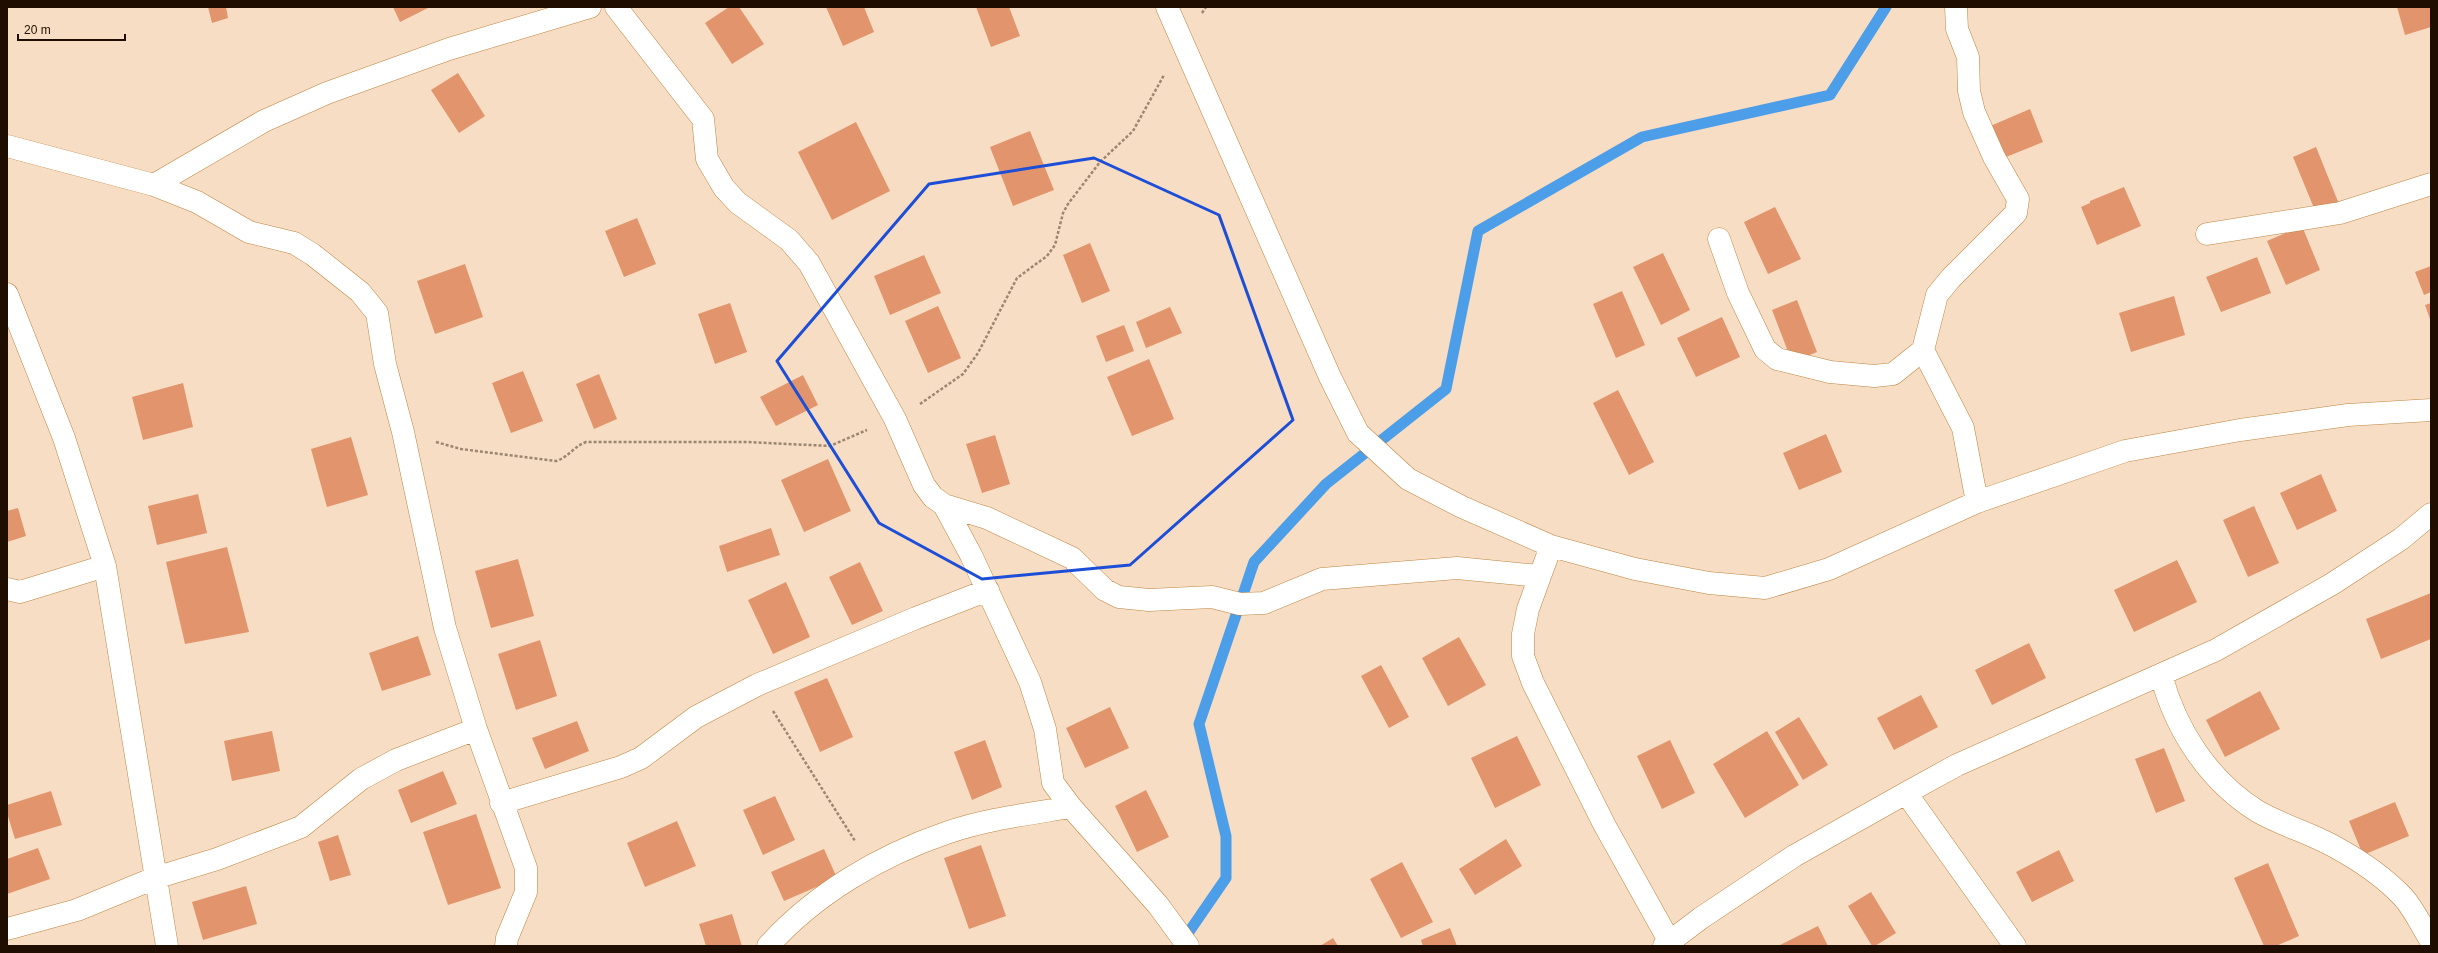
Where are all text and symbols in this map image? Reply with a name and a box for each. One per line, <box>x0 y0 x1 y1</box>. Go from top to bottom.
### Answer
scale bar <box>18 16 125 42</box>
text: 20 m <box>24 23 51 37</box>

